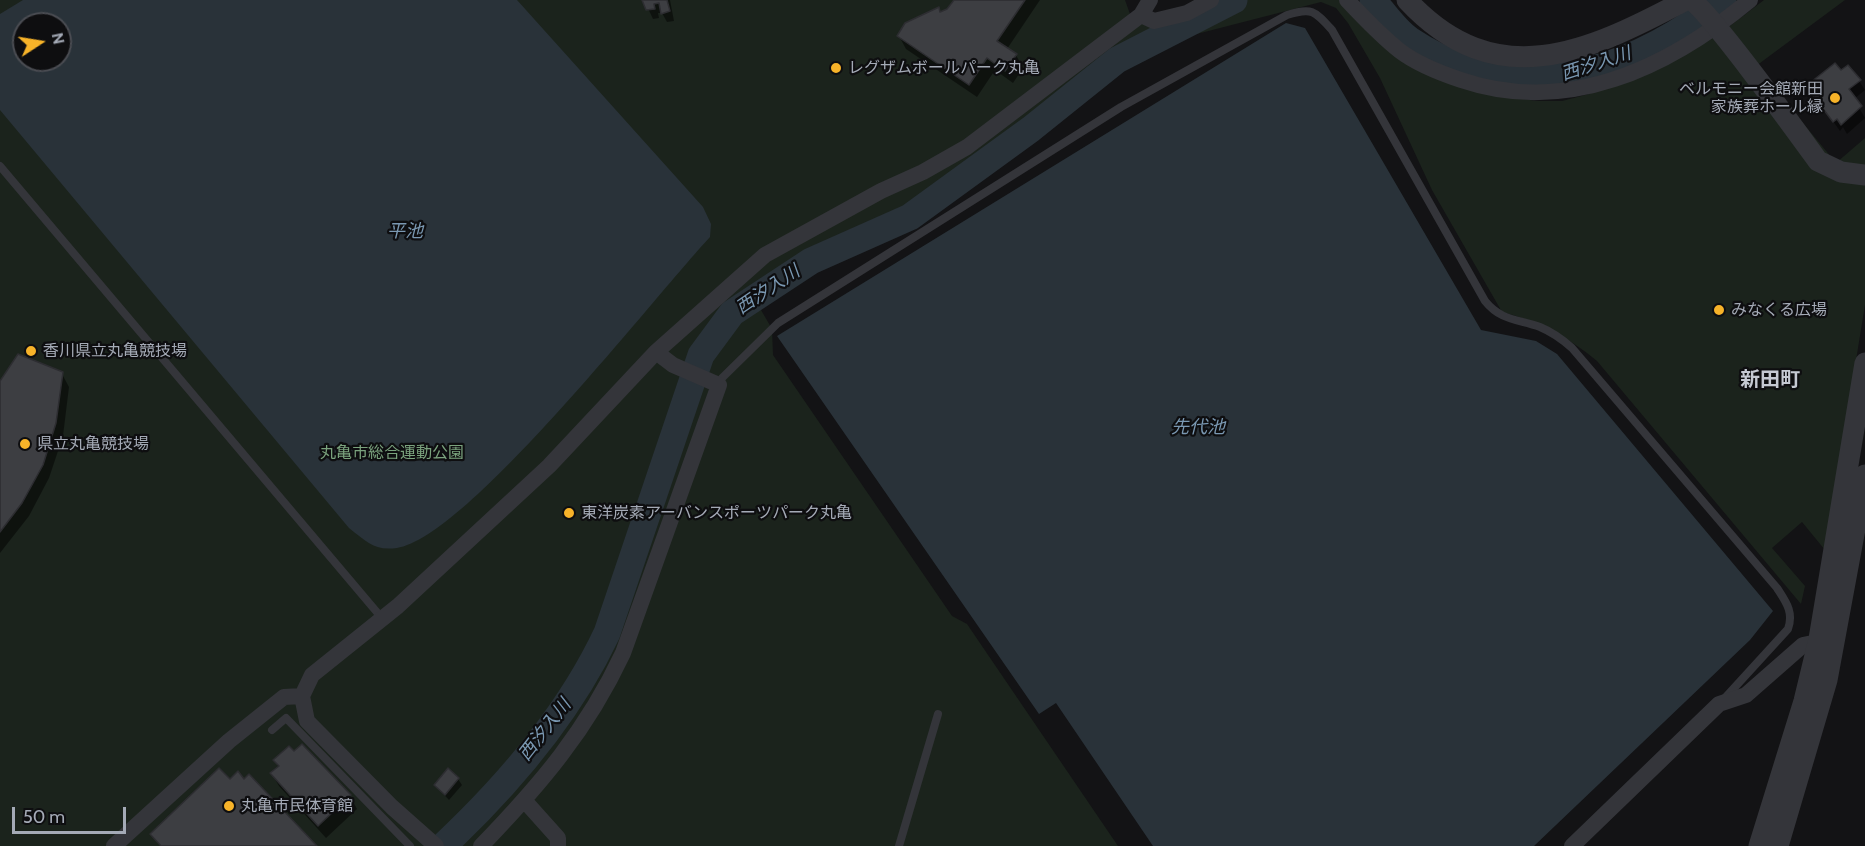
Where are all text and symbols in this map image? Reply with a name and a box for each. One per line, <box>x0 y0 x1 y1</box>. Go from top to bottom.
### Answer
north arrow <box>12 12 72 72</box>
text: N <box>48 31 69 46</box>
water label: 西汐入川 <box>1558 43 1634 85</box>
place label: レグザムボールパーク丸亀 <box>848 58 1040 78</box>
marker: レグザムボールパーク丸亀 <box>829 61 843 75</box>
place label: ベルモニー会館新田 家族葬ホール縁 <box>1679 79 1823 117</box>
marker: ベルモニー会館新田 家族葬ホール縁 <box>1828 91 1842 105</box>
water label: 平池 <box>387 221 423 243</box>
water label: 西汐入川 <box>732 261 804 319</box>
place label: みなくる広場 <box>1731 300 1827 320</box>
marker: みなくる広場 <box>1712 303 1726 317</box>
place label: 香川県立丸亀競技場 <box>43 341 187 361</box>
marker: 香川県立丸亀競技場 <box>24 344 38 358</box>
district label: 新田町 <box>1740 368 1800 392</box>
water label: 先代池 <box>1171 417 1225 439</box>
place label: 県立丸亀競技場 <box>37 434 149 454</box>
marker: 県立丸亀競技場 <box>18 437 32 451</box>
park label: 丸亀市総合運動公園 <box>320 443 464 463</box>
place label: 東洋炭素アーバンスポーツパーク丸亀 <box>581 503 852 523</box>
marker: 東洋炭素アーバンスポーツパーク丸亀 <box>562 506 576 520</box>
water label: 西汐入川 <box>514 695 576 765</box>
scale bar <box>15 795 129 833</box>
place label: 丸亀市民体育館 <box>241 796 353 816</box>
marker: 丸亀市民体育館 <box>222 799 236 813</box>
text: 50 m <box>23 806 65 828</box>

